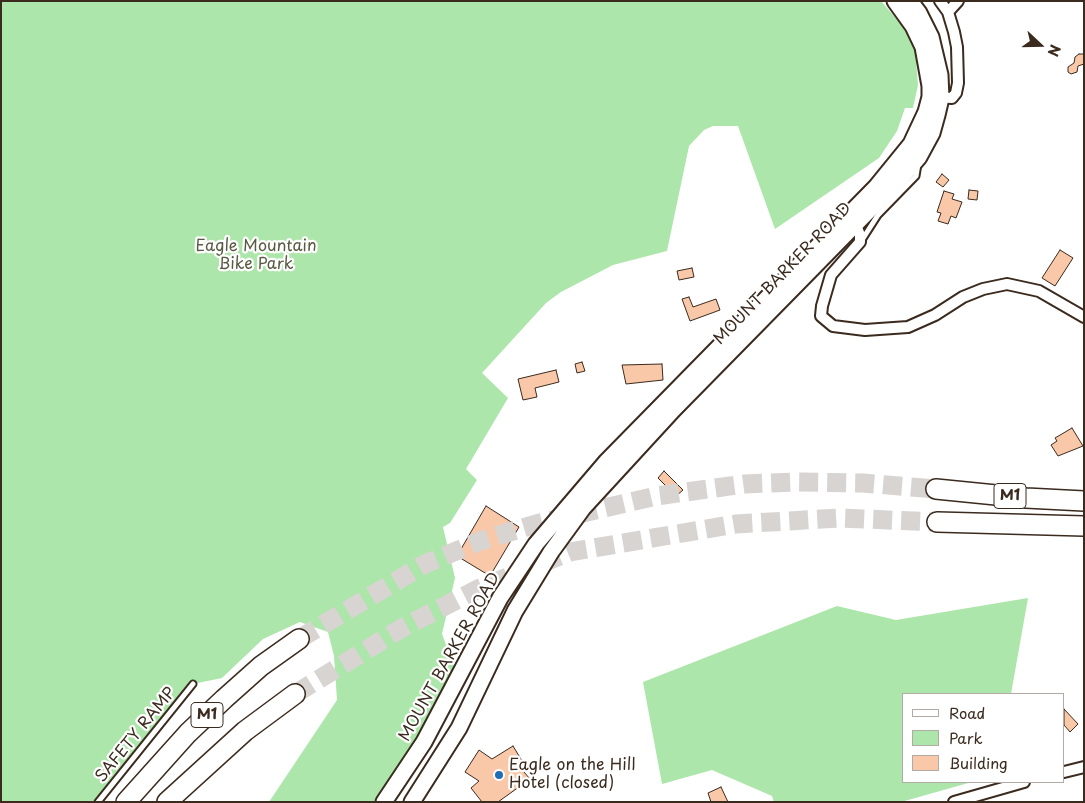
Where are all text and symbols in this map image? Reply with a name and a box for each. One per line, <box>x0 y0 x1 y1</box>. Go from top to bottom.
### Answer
north arrow <box>1015 20 1065 70</box>
text: N <box>1043 42 1066 59</box>
street label: MOUNT BARKER ROAD <box>710 199 856 349</box>
park label: Eagle Mountain Bike Park <box>196 237 316 275</box>
road number: M1 <box>994 484 1026 508</box>
street label: MOUNT BARKER ROAD <box>396 569 504 745</box>
street label: SAFETY RAMP <box>92 684 180 786</box>
legend <box>902 693 1065 783</box>
text: Road <box>949 701 985 724</box>
road number: M1 <box>191 702 223 728</box>
text: Park <box>949 726 983 749</box>
text: Building <box>949 751 1008 774</box>
place label: Eagle on the Hill Hotel (closed) <box>509 756 636 794</box>
marker: Eagle on the Hill Hotel (closed) <box>493 769 505 781</box>

